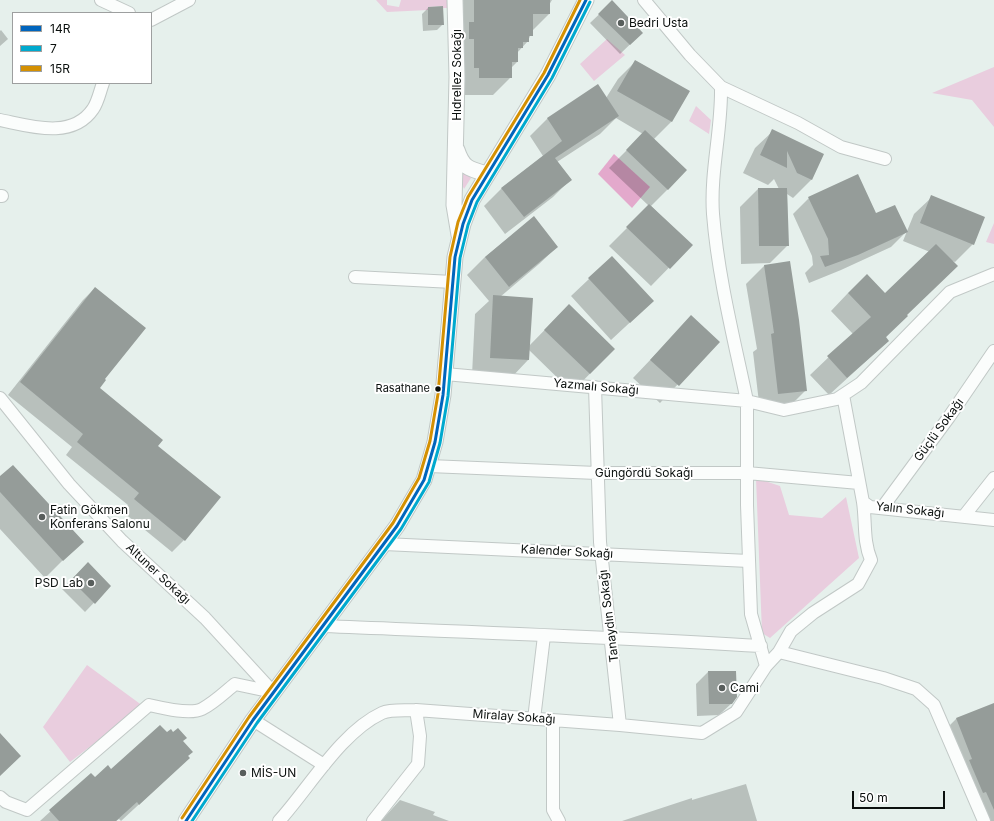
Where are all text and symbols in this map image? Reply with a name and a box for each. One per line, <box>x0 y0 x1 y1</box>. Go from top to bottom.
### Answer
legend <box>12 12 152 84</box>
place label: Bedri Usta <box>629 16 688 30</box>
marker: Bedri Usta <box>616 18 626 28</box>
text: 14R <box>50 21 70 36</box>
street label: Hıdrellez Sokağı <box>450 29 464 121</box>
text: 7 <box>50 41 57 56</box>
text: 15R <box>50 61 70 76</box>
street label: Yazmalı Sokağı <box>553 376 639 398</box>
place label: Rasathane <box>376 382 430 396</box>
marker: Rasathane <box>433 384 443 394</box>
street label: Güçlü Sokağı <box>911 396 967 464</box>
street label: Güngördü Sokağı <box>595 466 693 480</box>
street label: Yalın Sokağı <box>875 499 945 521</box>
place label: Fatin Gökmen Konferans Salonu <box>50 503 150 531</box>
marker: Fatin Gökmen Konferans Salonu <box>37 512 47 522</box>
street label: Altuner Sokağı <box>123 540 193 608</box>
street label: Kalender Sokağı <box>520 542 614 562</box>
street label: Tanaydın Sokağı <box>596 569 622 663</box>
place label: PSD Lab <box>35 576 83 590</box>
marker: PSD Lab <box>86 578 96 588</box>
place label: Cami <box>730 681 759 695</box>
marker: Cami <box>717 683 727 693</box>
street label: Miralay Sokağı <box>472 707 556 727</box>
place label: MİS-UN <box>251 766 296 780</box>
marker: MİS-UN <box>238 768 248 778</box>
scale bar <box>854 783 947 809</box>
text: 50 m <box>859 790 888 805</box>

